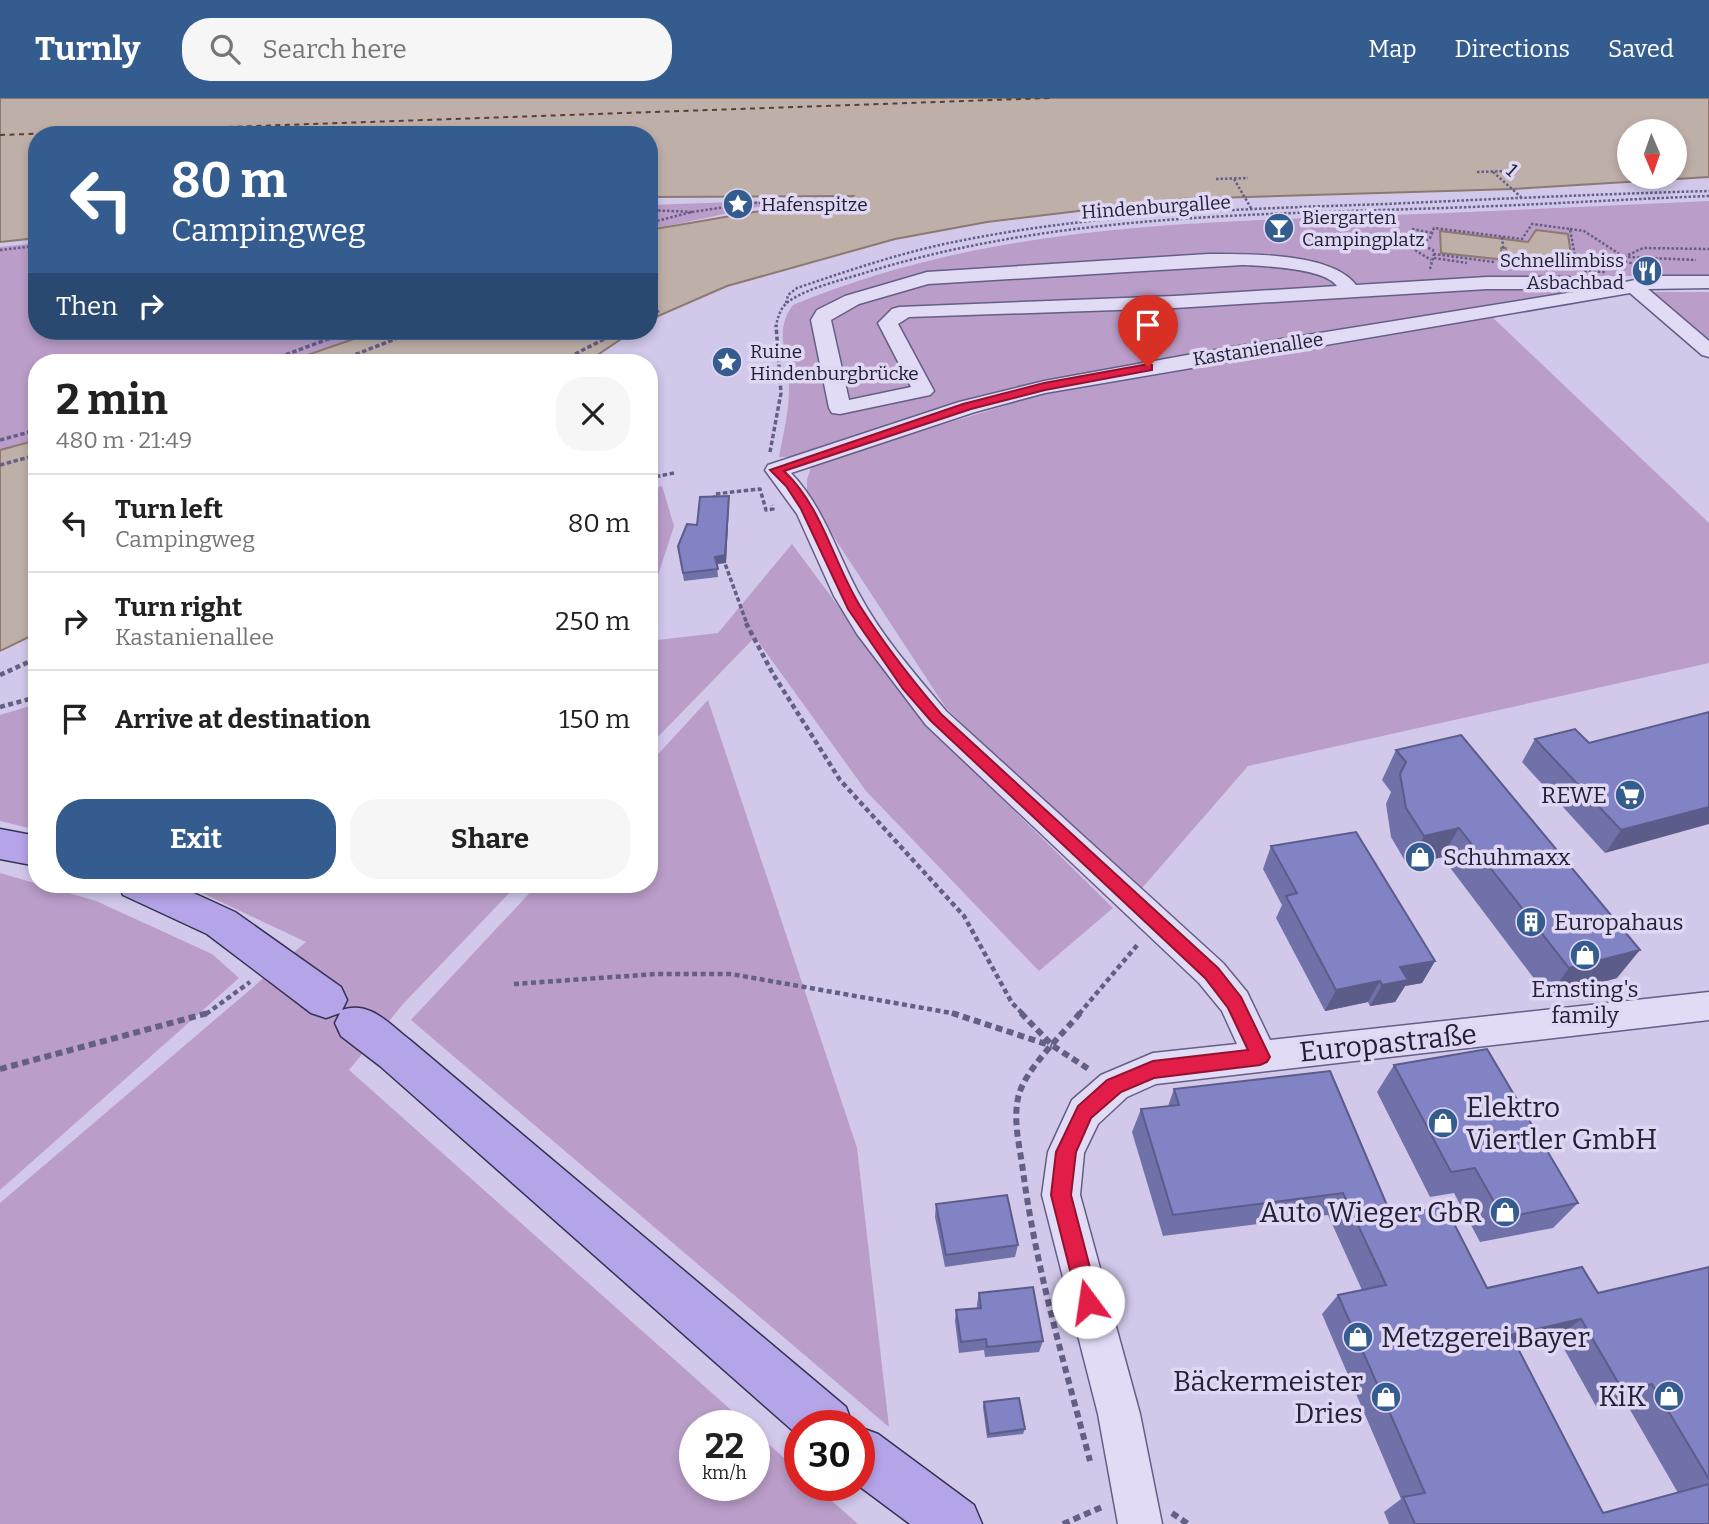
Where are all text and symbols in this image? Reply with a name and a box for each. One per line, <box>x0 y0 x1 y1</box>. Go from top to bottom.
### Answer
search box <box>182 18 672 81</box>
text: Turnly <box>35 29 140 69</box>
icon: search <box>206 30 244 68</box>
text: Search here <box>262 34 407 65</box>
text: Map <box>1368 35 1417 63</box>
text: Directions <box>1455 35 1570 63</box>
text: Saved <box>1608 35 1674 63</box>
north arrow <box>1617 119 1687 189</box>
map controls <box>1617 119 1687 189</box>
text: 80 m <box>171 151 287 210</box>
icon: left <box>56 154 147 245</box>
street label: 1 <box>1501 159 1523 181</box>
place icon: Hafenspitze <box>721 187 755 221</box>
street label: Hindenburgallee <box>1080 190 1232 224</box>
place label: Hafenspitze <box>761 193 868 216</box>
place label: Biergarten Campingplatz <box>1302 206 1425 251</box>
text: Campingweg <box>171 211 366 249</box>
bar icon: Biergarten Campingplatz <box>1262 211 1296 245</box>
place label: Schnellimbiss Asbachbad <box>1500 249 1624 294</box>
restaurant icon: Schnellimbiss Asbachbad <box>1630 254 1664 288</box>
icon: right <box>132 287 170 325</box>
text: Then <box>56 291 118 322</box>
pin <box>1118 295 1178 367</box>
icon: arrive <box>1129 306 1167 344</box>
street label: Kastanienallee <box>1191 327 1325 371</box>
place label: Ruine Hindenburgbrücke <box>750 340 919 385</box>
place icon: Ruine Hindenburgbrücke <box>710 345 744 379</box>
text: 2 min <box>56 375 168 425</box>
button: close <box>556 377 630 451</box>
text: 480 m · 21:49 <box>56 426 192 454</box>
text: Turn left <box>115 494 223 525</box>
icon: left <box>56 504 94 542</box>
text: 80 m <box>568 508 630 539</box>
text: Campingweg <box>115 525 255 553</box>
text: Turn right <box>115 592 242 623</box>
icon: right <box>56 602 94 640</box>
text: 250 m <box>555 606 630 637</box>
text: Kastanienallee <box>115 623 274 651</box>
icon: arrive <box>56 700 94 738</box>
text: Arrive at destination <box>115 704 370 735</box>
text: 150 m <box>559 704 630 735</box>
supermarket icon: REWE <box>1613 778 1647 812</box>
place label: REWE <box>1541 781 1607 809</box>
button: Exit <box>56 799 336 879</box>
button: Share <box>350 799 630 879</box>
shop icon: Schuhmaxx <box>1403 840 1437 874</box>
place label: Schuhmaxx <box>1443 843 1571 871</box>
building icon: Europahaus <box>1514 905 1548 939</box>
place label: Europahaus <box>1554 908 1683 936</box>
shop icon: Ernsting's family <box>1568 938 1602 972</box>
place label: Ernsting's family <box>1531 975 1639 1029</box>
street label: Europastraße <box>1298 1017 1478 1069</box>
place label: Elektro Viertler GmbH <box>1466 1091 1657 1156</box>
shop icon: Elektro Viertler GmbH <box>1426 1106 1460 1140</box>
shop icon: Auto Wieger GbR <box>1488 1195 1522 1229</box>
place label: Auto Wieger GbR <box>1260 1196 1482 1229</box>
position arrow <box>1051 1265 1125 1339</box>
shop icon: Metzgerei Bayer <box>1341 1320 1375 1354</box>
place label: Metzgerei Bayer <box>1381 1321 1590 1354</box>
place label: Bäckermeister Dries <box>1173 1365 1363 1430</box>
shop icon: KiK <box>1652 1379 1686 1413</box>
shop icon: Bäckermeister Dries <box>1369 1380 1403 1414</box>
place label: KiK <box>1598 1380 1646 1413</box>
speed limit sign: 30 <box>784 1410 875 1501</box>
text: 22 <box>705 1425 744 1467</box>
text: km/h <box>702 1462 747 1484</box>

